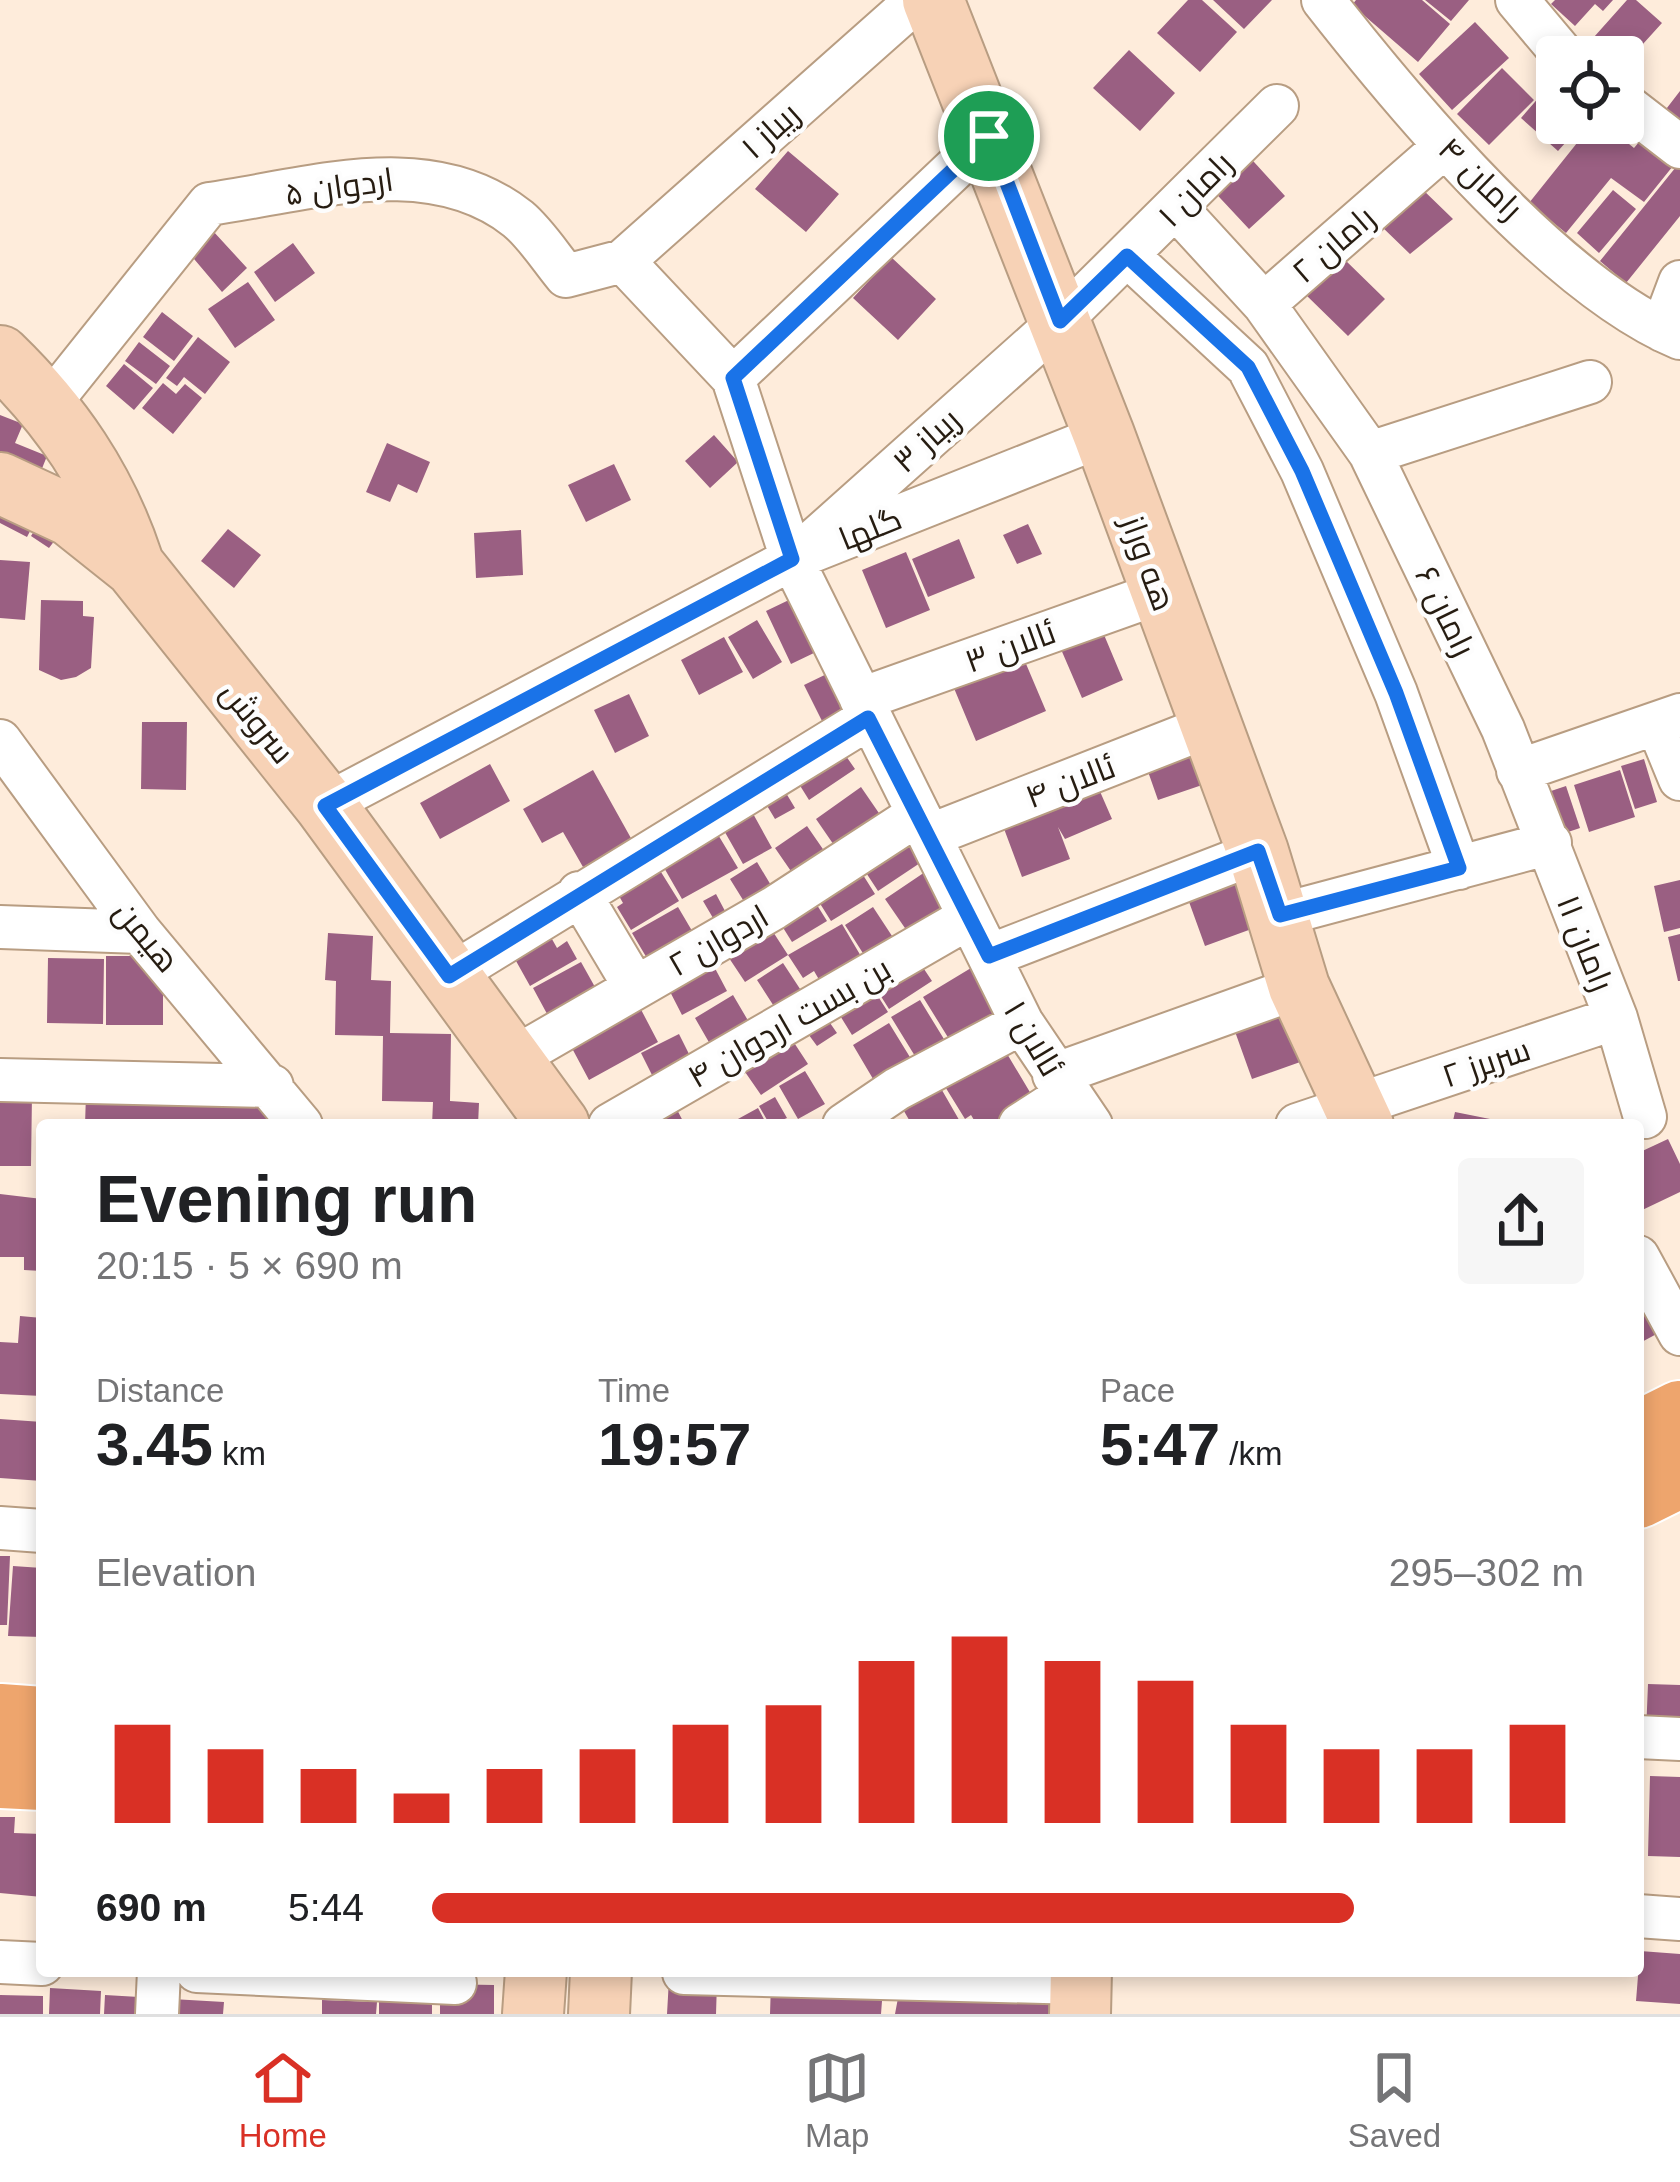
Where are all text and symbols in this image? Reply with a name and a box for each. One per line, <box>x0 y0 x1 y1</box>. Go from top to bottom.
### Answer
map controls <box>1536 36 1644 144</box>
button: locate <box>1536 36 1644 144</box>
pin <box>938 85 1040 187</box>
street label: ریباز ۱ <box>734 95 807 166</box>
icon: arrive <box>956 103 1022 169</box>
street label: رامان ۴ <box>1431 130 1530 228</box>
street label: رامان ۱ <box>1151 145 1241 235</box>
street label: اردوان ۵ <box>282 161 396 213</box>
street label: رامان ۲ <box>1285 199 1383 291</box>
street label: ریباز ۳ <box>885 401 967 480</box>
street label: گلها <box>834 499 907 559</box>
street label: هه وراز <box>1113 509 1183 616</box>
street label: رامان ۶ <box>1407 560 1483 663</box>
street label: ئالان ۳ <box>960 613 1061 681</box>
street label: سروش <box>212 674 302 772</box>
street label: ئالان ۴ <box>1020 747 1121 816</box>
street label: رامان ۱۱ <box>1549 890 1621 997</box>
street label: هیمن <box>105 893 187 981</box>
street label: اردوان ۲ <box>662 897 775 985</box>
street label: بن بست اردوان ۴ <box>681 949 898 1097</box>
street label: ئالان ۱ <box>996 994 1070 1083</box>
street label: سربرز ۲ <box>1437 1030 1535 1096</box>
button: share <box>1458 1158 1584 1284</box>
text: Evening run <box>96 1162 477 1236</box>
text: 20:15 · 5 × 690 m <box>96 1244 403 1287</box>
text: Distance <box>96 1372 224 1409</box>
text: Time <box>598 1372 670 1409</box>
text: Pace <box>1100 1372 1175 1409</box>
text: 3.45 <box>96 1411 213 1478</box>
text: 19:57 <box>598 1411 751 1478</box>
text: 5:47 <box>1100 1411 1220 1478</box>
text: km <box>213 1435 266 1472</box>
text: /km <box>1220 1435 1282 1472</box>
text: Elevation <box>96 1551 256 1594</box>
text: 295–302 m <box>1389 1551 1584 1594</box>
text: 690 m <box>96 1886 207 1929</box>
text: 5:44 <box>288 1886 364 1929</box>
tab: Home <box>239 2045 327 2155</box>
tab: Map <box>804 2045 870 2155</box>
tab: Saved <box>1348 2045 1441 2155</box>

